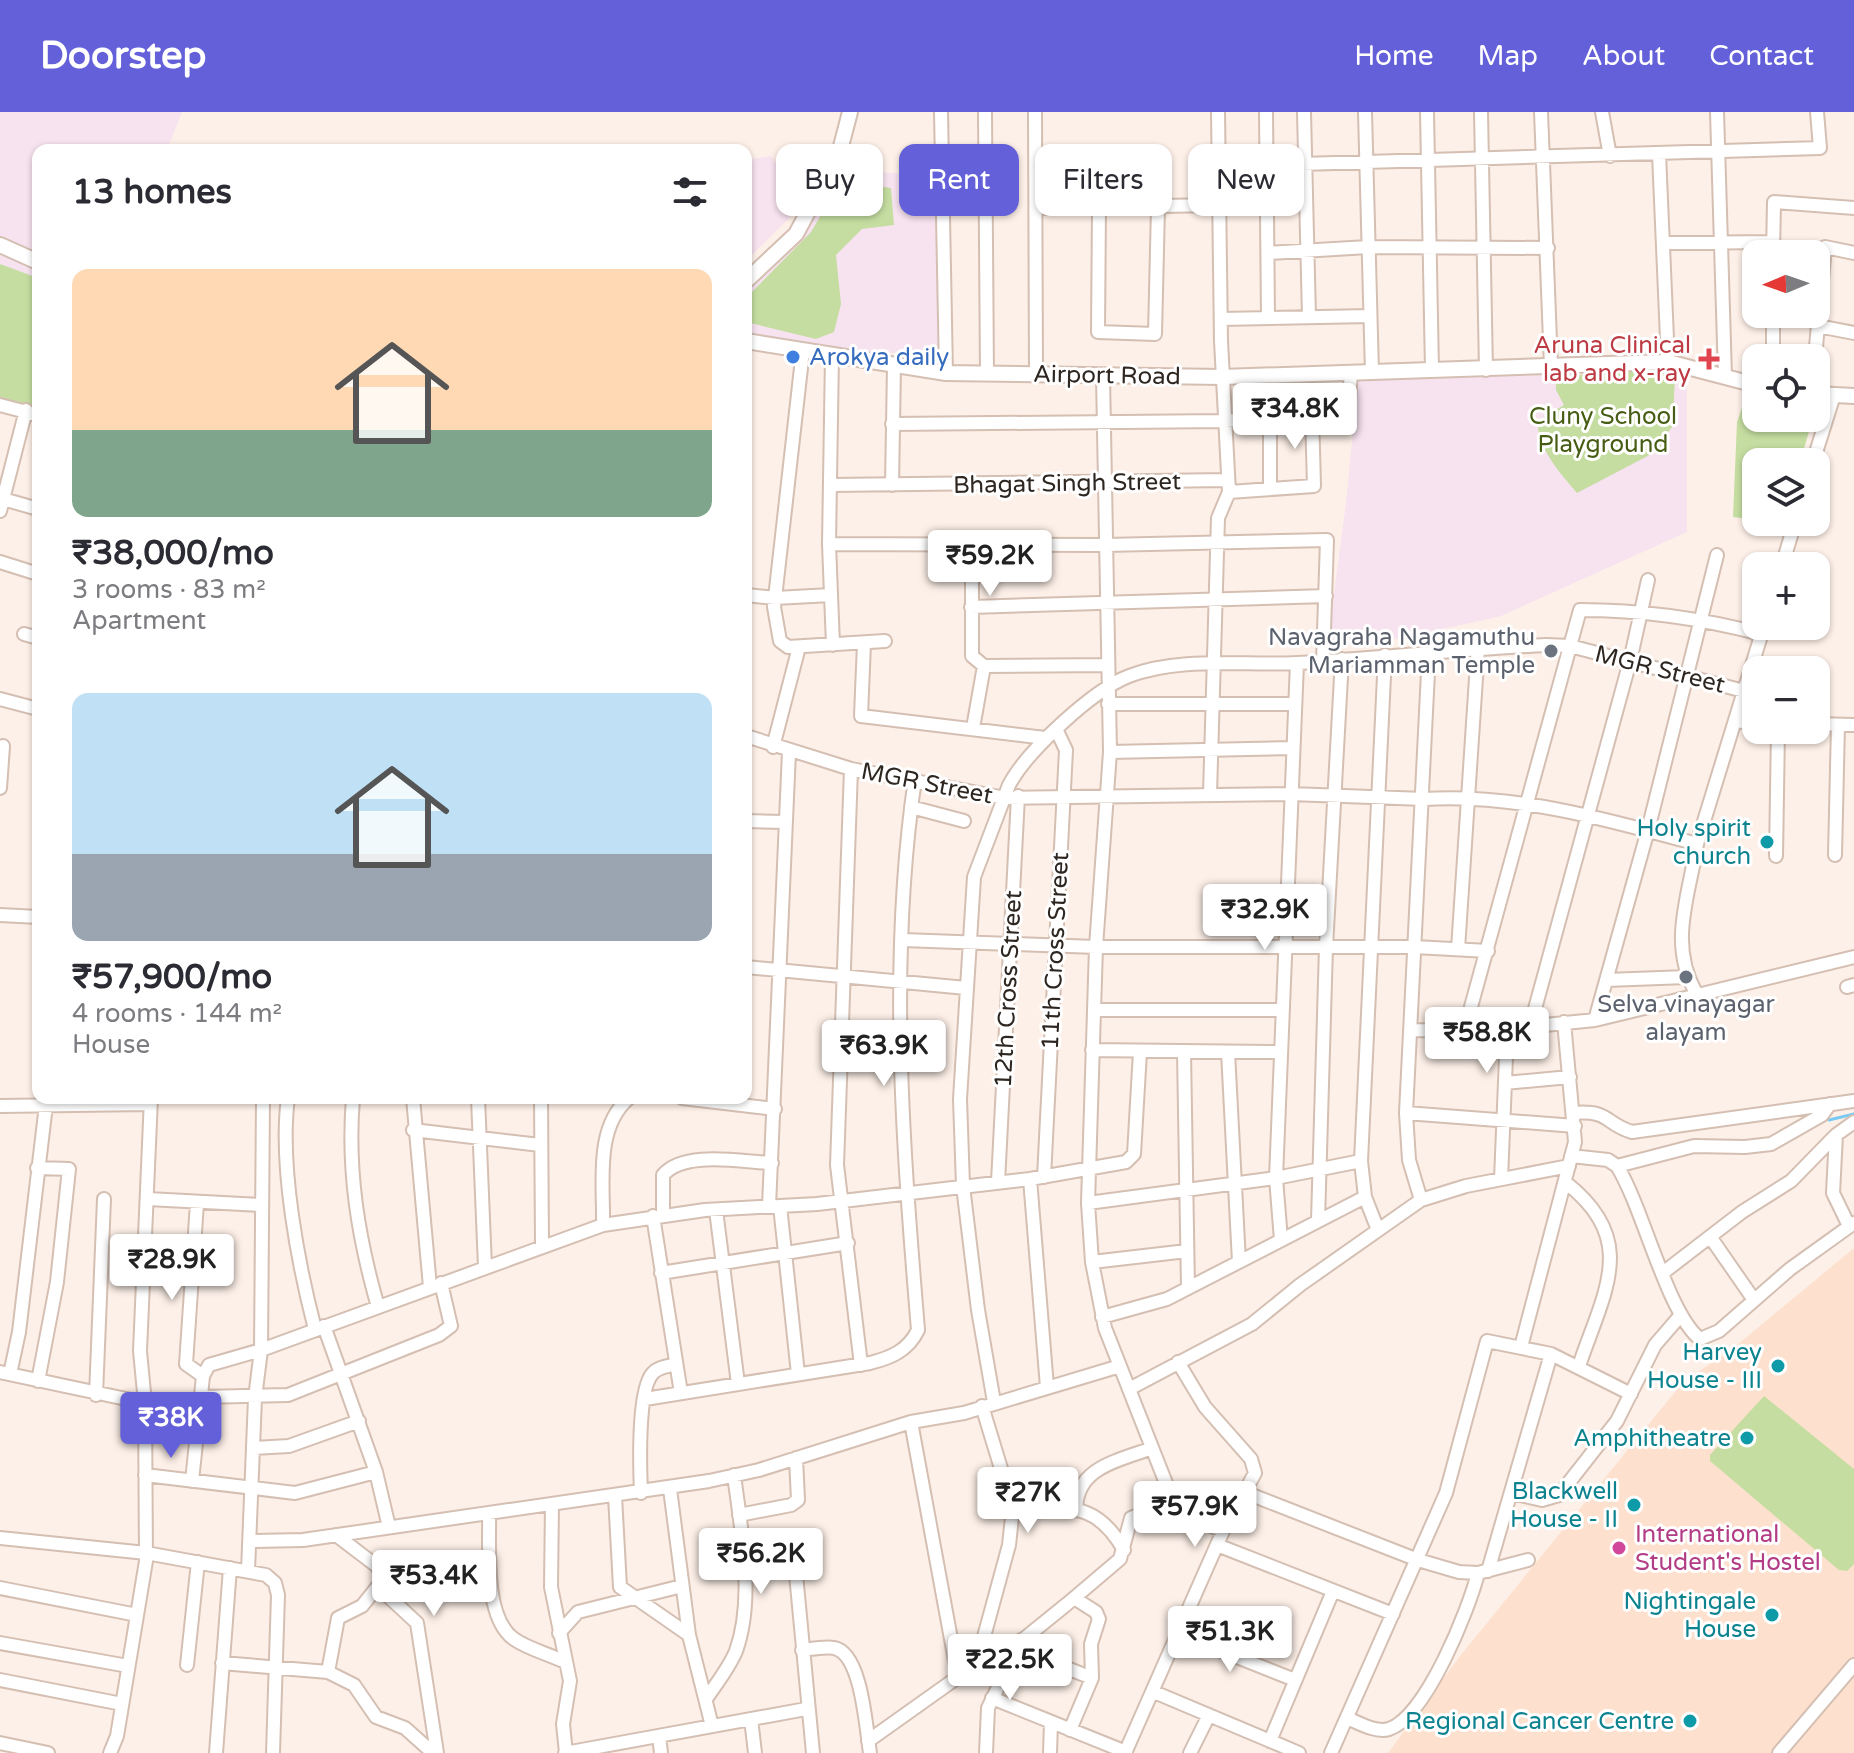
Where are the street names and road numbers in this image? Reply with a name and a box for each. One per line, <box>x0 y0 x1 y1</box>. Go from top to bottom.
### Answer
street label: Airport Road <box>1033 360 1181 391</box>
street label: Bhagat Singh Street <box>953 467 1181 500</box>
street label: MGR Street <box>1592 639 1728 700</box>
street label: MGR Street <box>859 757 995 810</box>
street label: 11th Cross Street <box>1036 851 1075 1051</box>
street label: 12th Cross Street <box>989 889 1028 1089</box>

